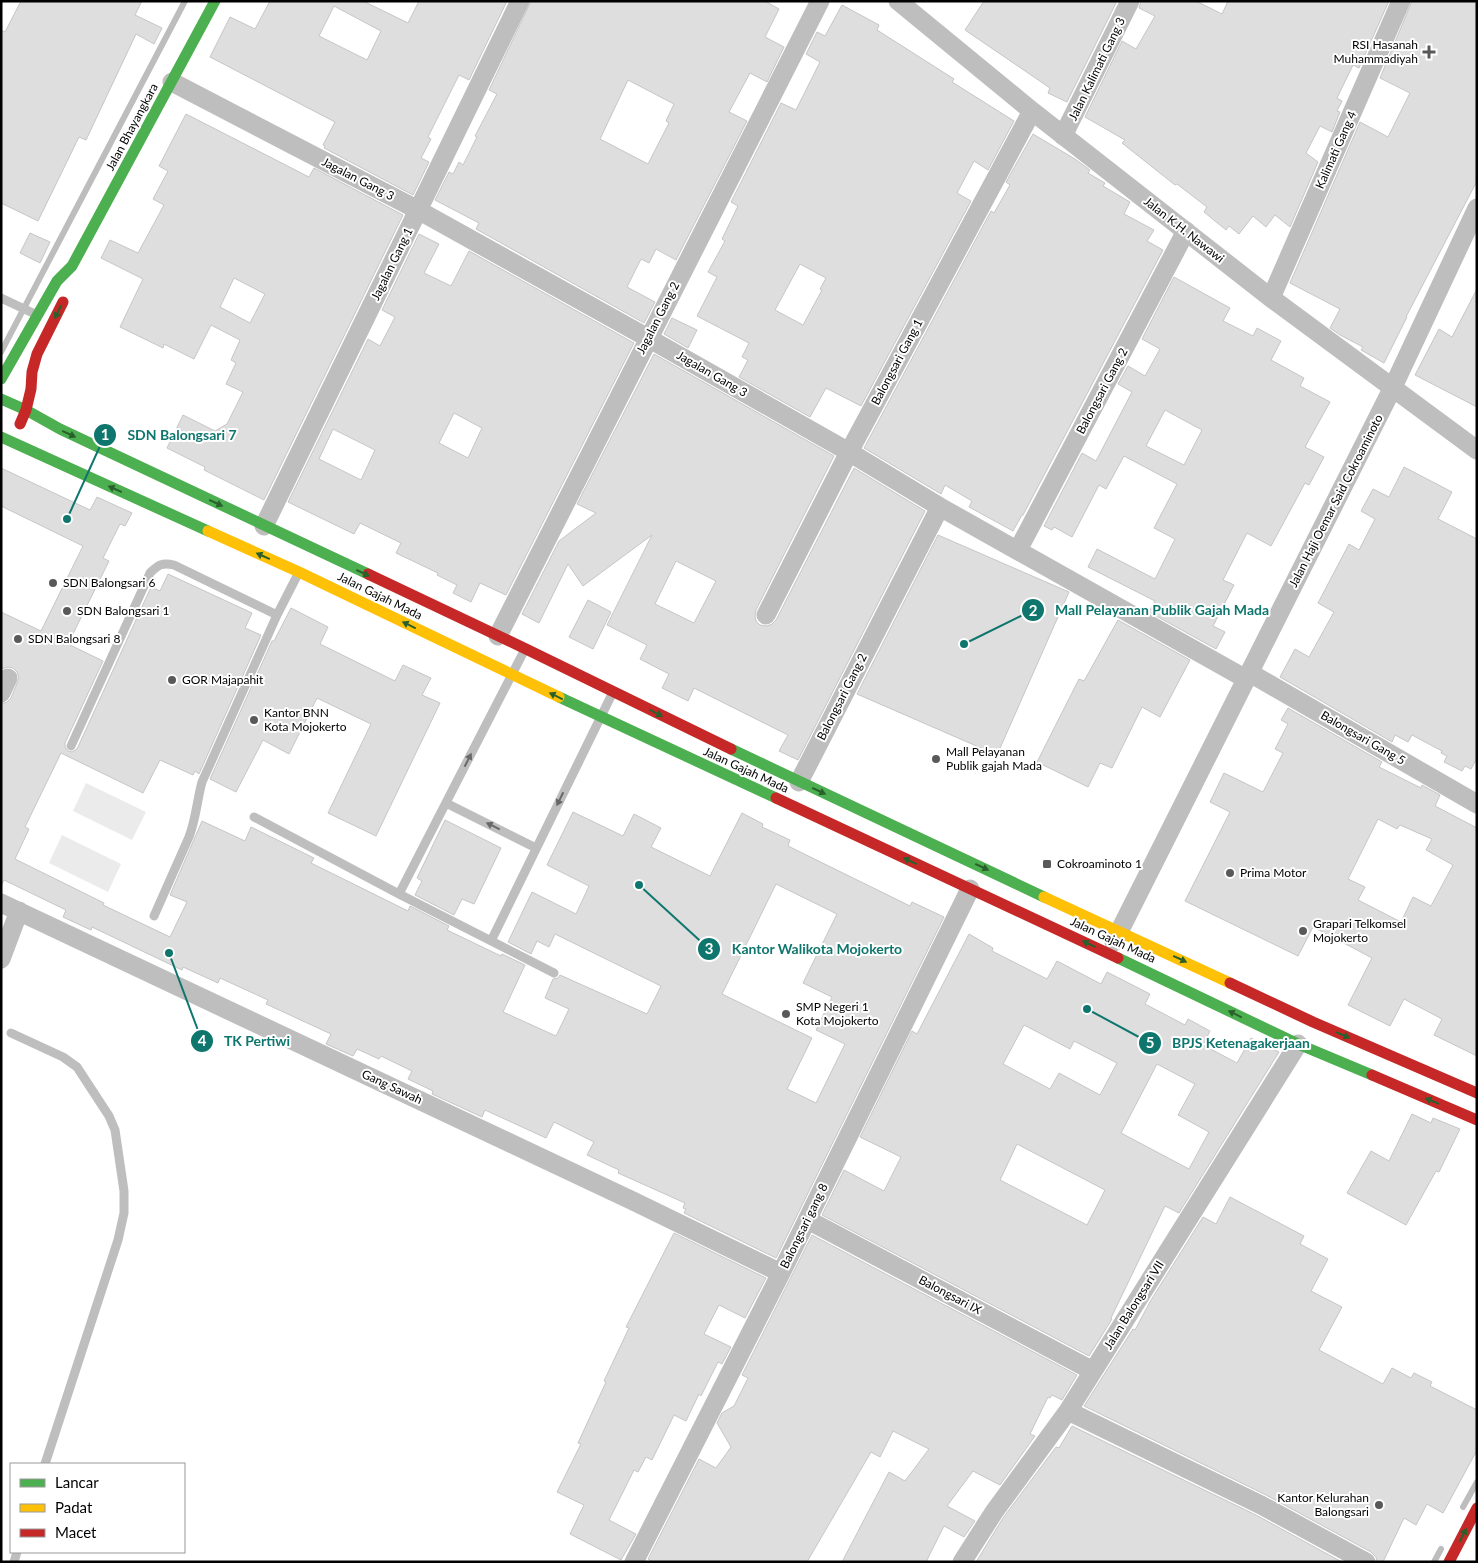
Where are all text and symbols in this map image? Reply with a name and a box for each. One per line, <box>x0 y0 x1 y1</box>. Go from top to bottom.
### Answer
street label: Jalan Kalimati Gang 3 <box>1065 15 1128 123</box>
place label: RSI Hasanah Muhammadiyah <box>1334 37 1418 66</box>
marker: RSI Hasanah Muhammadiyah <box>1422 45 1436 59</box>
street label: Jalan Bhayangkara <box>102 80 161 173</box>
street label: Kalimati Gang 4 <box>1312 109 1359 191</box>
street label: Jagalan Gang 3 <box>320 154 397 203</box>
street label: Jalan K.H. Nawawi <box>1141 194 1228 266</box>
street label: Jagalan Gang 1 <box>367 225 416 303</box>
street label: Jagalan Gang 2 <box>633 279 682 356</box>
one-way arrow <box>54 304 62 319</box>
street label: Balongsari Gang 1 <box>868 316 926 407</box>
street label: Balongsari Gang 2 <box>1073 345 1131 436</box>
street label: Jagalan Gang 3 <box>674 347 750 400</box>
street label: Jalan Haji Oemar Said Cokroaminoto <box>1285 412 1386 590</box>
callout: SDN Balongsari 7 <box>92 420 247 449</box>
text: 1 <box>101 425 109 443</box>
text: SDN Balongsari 7 <box>127 426 237 443</box>
one-way arrow <box>62 430 76 438</box>
one-way arrow <box>108 484 122 492</box>
one-way arrow <box>209 500 223 508</box>
one-way arrow <box>256 552 270 560</box>
street label: Jalan Gajah Mada <box>335 569 425 623</box>
one-way arrow <box>356 569 370 577</box>
place label: SDN Balongsari 6 <box>63 575 156 590</box>
marker: SDN Balongsari 6 <box>47 577 59 589</box>
callout: Mall Pelayanan Publik Gajah Mada <box>1020 596 1279 625</box>
text: 2 <box>1029 601 1038 619</box>
text: Mall Pelayanan Publik Gajah Mada <box>1055 601 1269 618</box>
place label: SDN Balongsari 1 <box>77 603 170 618</box>
marker: SDN Balongsari 1 <box>61 605 73 617</box>
one-way arrow <box>402 621 417 630</box>
place label: SDN Balongsari 8 <box>28 631 121 646</box>
marker: SDN Balongsari 8 <box>12 633 24 645</box>
street label: Balongsari Gang 2 <box>813 651 870 743</box>
place label: GOR Majapahit <box>182 672 264 687</box>
marker: GOR Majapahit <box>166 674 178 686</box>
one-way arrow <box>549 692 563 700</box>
place label: Kantor BNN Kota Mojokerto <box>264 705 347 734</box>
street label: Balongsari Gang 5 <box>1318 707 1408 768</box>
one-way arrow <box>649 709 664 717</box>
marker: Kantor BNN Kota Mojokerto <box>248 714 260 726</box>
street label: Jalan Gajah Mada <box>701 743 791 796</box>
place label: Mall Pelayanan Publik gajah Mada <box>946 744 1042 773</box>
one-way arrow <box>464 753 472 767</box>
marker: Mall Pelayanan Publik gajah Mada <box>930 753 942 765</box>
one-way arrow <box>812 787 826 795</box>
one-way arrow <box>556 792 564 806</box>
one-way arrow <box>485 822 500 831</box>
one-way arrow <box>903 856 917 864</box>
place label: Cokroaminoto 1 <box>1057 856 1142 871</box>
marker: Cokroaminoto 1 <box>1041 858 1053 870</box>
one-way arrow <box>975 864 989 872</box>
place label: Prima Motor <box>1240 865 1307 880</box>
marker: Prima Motor <box>1224 867 1236 879</box>
street label: Jalan Gajah Mada <box>1068 913 1158 966</box>
place label: Grapari Telkomsel Mojokerto <box>1313 916 1406 945</box>
marker: Grapari Telkomsel Mojokerto <box>1297 925 1309 937</box>
callout: Kantor Walikota Mojokerto <box>696 934 912 963</box>
text: 3 <box>705 939 713 957</box>
one-way arrow <box>1082 939 1096 947</box>
text: Kantor Walikota Mojokerto <box>732 940 902 957</box>
one-way arrow <box>1173 956 1187 964</box>
place label: SMP Negeri 1 Kota Mojokerto <box>796 999 879 1028</box>
marker: SMP Negeri 1 Kota Mojokerto <box>780 1008 792 1020</box>
one-way arrow <box>1228 1010 1243 1018</box>
callout: TK Pertiwi <box>189 1027 301 1056</box>
callout: BPJS Ketenagakerjaan <box>1137 1028 1320 1057</box>
text: 4 <box>198 1031 207 1049</box>
text: TK Pertiwi <box>224 1032 290 1049</box>
one-way arrow <box>1336 1032 1350 1040</box>
text: 5 <box>1146 1033 1154 1051</box>
text: BPJS Ketenagakerjaan <box>1172 1034 1310 1051</box>
street label: Gang Sawah <box>360 1066 425 1107</box>
one-way arrow <box>1424 1097 1439 1105</box>
street label: Balongsari gang 8 <box>776 1181 831 1271</box>
street label: Jalan Balongsari VII <box>1100 1258 1167 1352</box>
street label: Balongsari IX <box>916 1272 984 1317</box>
legend <box>10 1463 185 1553</box>
text: Lancar <box>55 1473 99 1491</box>
place label: Kantor Kelurahan Balongsari <box>1277 1490 1369 1519</box>
text: Padat <box>55 1498 93 1516</box>
marker: Kantor Kelurahan Balongsari <box>1373 1499 1385 1511</box>
text: Macet <box>55 1523 97 1541</box>
one-way arrow <box>1459 1528 1467 1542</box>

